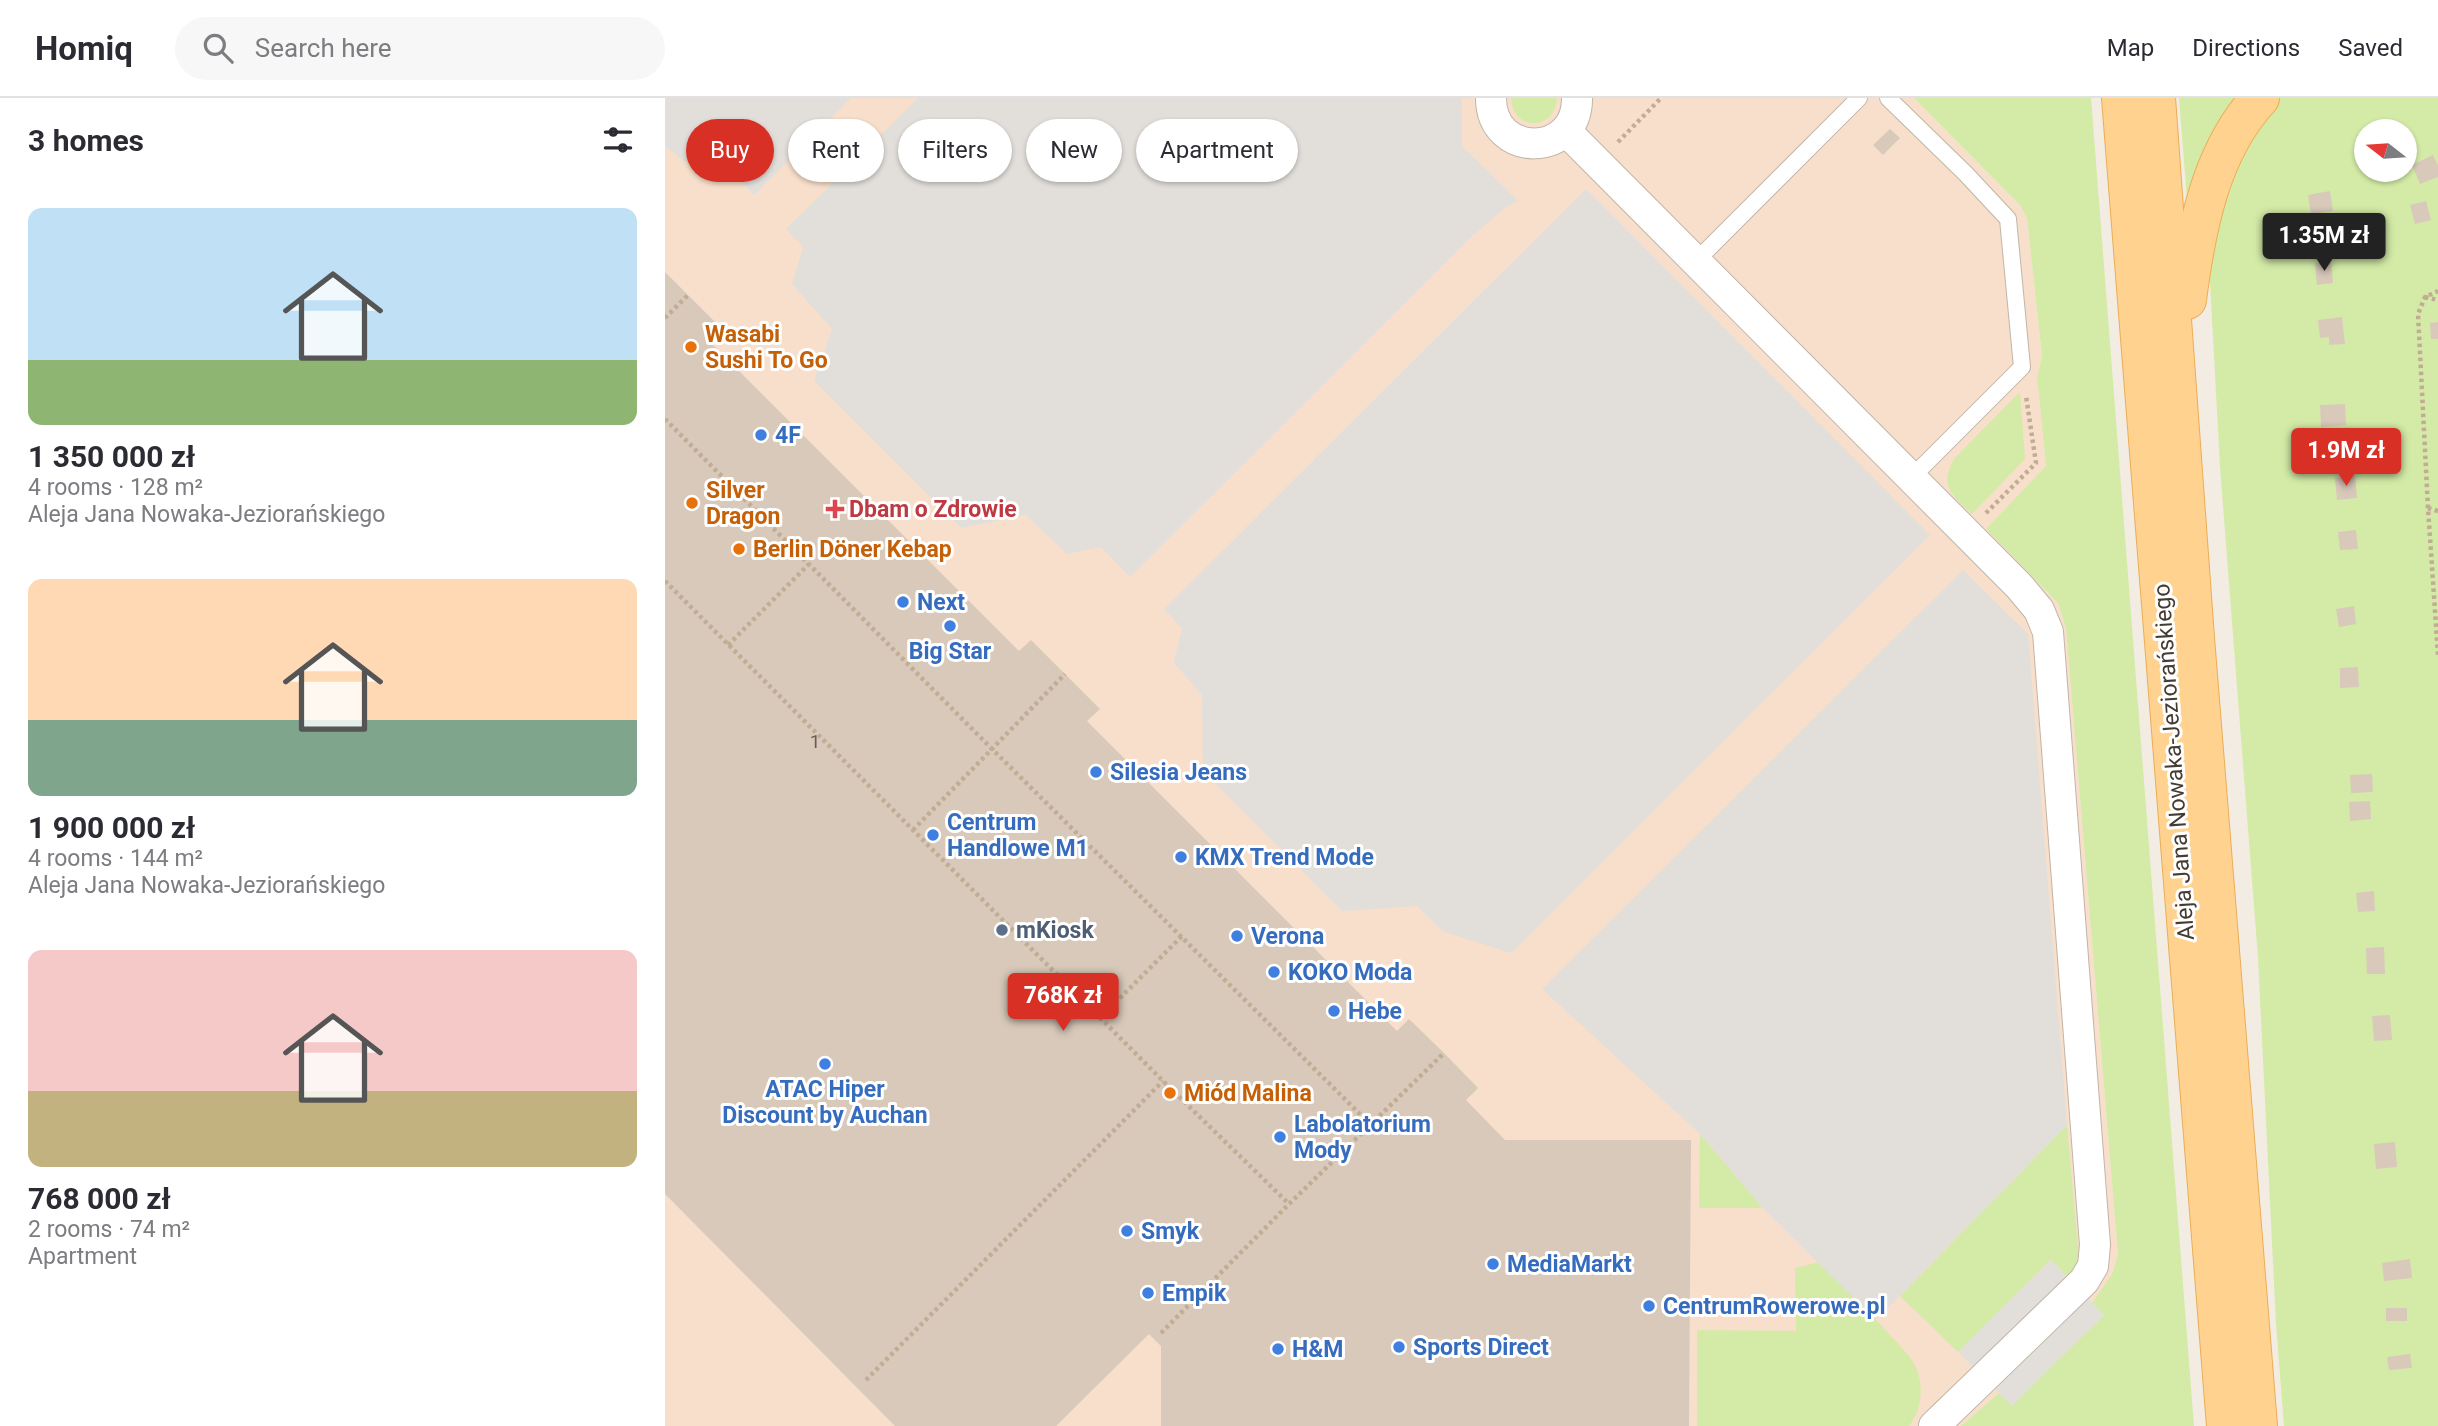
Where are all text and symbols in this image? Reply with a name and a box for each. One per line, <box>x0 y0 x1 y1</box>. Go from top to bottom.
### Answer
search box <box>175 17 665 80</box>
text: Homiq <box>35 29 133 68</box>
icon: search <box>199 29 237 67</box>
text: Search here <box>255 33 392 63</box>
text: Map <box>2107 34 2154 62</box>
text: Directions <box>2192 34 2300 62</box>
text: Saved <box>2338 34 2403 62</box>
chip: Buy <box>686 119 774 182</box>
chip: Rent <box>788 119 884 182</box>
chip: Filters <box>898 119 1012 182</box>
chip: New <box>1026 119 1122 182</box>
chip: Apartment <box>1136 119 1298 182</box>
north arrow <box>2354 119 2417 182</box>
map controls <box>2354 119 2417 182</box>
icon: filters <box>599 121 637 159</box>
text: 3 homes <box>28 123 144 158</box>
pin: 1.35M zł <box>2252 214 2396 273</box>
text: 1.35M zł <box>2279 222 2369 249</box>
icon: home <box>270 253 396 379</box>
place label: Wasabi Sushi To Go <box>705 321 828 374</box>
marker: Wasabi Sushi To Go <box>683 339 699 355</box>
place label: 4F <box>775 422 801 449</box>
marker: 4F <box>753 427 769 443</box>
pin: 1.9M zł <box>2281 428 2411 488</box>
text: 1.9M zł <box>2307 437 2385 464</box>
text: 1 350 000 zł <box>28 439 195 474</box>
text: 4 rooms · 128 m² <box>28 474 203 501</box>
place label: Silver Dragon <box>706 477 780 530</box>
marker: Silver Dragon <box>684 495 700 511</box>
place label: Dbam o Zdrowie <box>849 496 1017 523</box>
text: Aleja Jana Nowaka-Jeziorańskiego <box>28 501 385 528</box>
marker: Dbam o Zdrowie <box>827 501 843 517</box>
place label: Berlin Döner Kebap <box>753 536 952 563</box>
marker: Berlin Döner Kebap <box>731 541 747 557</box>
street label: Aleja Jana Nowaka-Jeziorańskiego <box>2148 583 2200 941</box>
place label: Next <box>917 589 965 616</box>
marker: Next <box>895 594 911 610</box>
marker: Big Star <box>942 618 958 634</box>
icon: home <box>270 624 396 750</box>
place label: Big Star <box>909 638 992 665</box>
house number: 1 <box>810 730 820 753</box>
place label: Silesia Jeans <box>1110 759 1247 786</box>
marker: Silesia Jeans <box>1088 764 1104 780</box>
place label: Centrum Handlowe M1 <box>947 809 1089 862</box>
text: 1 900 000 zł <box>28 810 195 845</box>
marker: Centrum Handlowe M1 <box>925 827 941 843</box>
place label: KMX Trend Mode <box>1195 844 1374 871</box>
text: 4 rooms · 144 m² <box>28 845 203 872</box>
marker: KMX Trend Mode <box>1173 849 1189 865</box>
text: Aleja Jana Nowaka-Jeziorańskiego <box>28 872 385 899</box>
place label: mKiosk <box>1016 917 1094 944</box>
marker: mKiosk <box>994 922 1010 938</box>
place label: Verona <box>1251 923 1324 950</box>
marker: Verona <box>1229 928 1245 944</box>
place label: KOKO Moda <box>1288 959 1412 986</box>
marker: KOKO Moda <box>1266 964 1282 980</box>
pin: 768K zł <box>998 974 1128 1033</box>
text: 768K zł <box>1024 982 1102 1009</box>
icon: home <box>270 995 396 1121</box>
place label: Hebe <box>1348 998 1402 1025</box>
marker: Hebe <box>1326 1003 1342 1019</box>
marker: ATAC Hiper Discount by Auchan <box>817 1056 833 1072</box>
place label: ATAC Hiper Discount by Auchan <box>722 1076 928 1129</box>
place label: Miód Malina <box>1184 1080 1312 1107</box>
marker: Miód Malina <box>1162 1085 1178 1101</box>
place label: Labolatorium Mody <box>1294 1111 1431 1164</box>
marker: Labolatorium Mody <box>1272 1129 1288 1145</box>
text: 768 000 zł <box>28 1181 171 1216</box>
text: 2 rooms · 74 m² <box>28 1216 190 1243</box>
place label: Smyk <box>1141 1218 1200 1245</box>
marker: Smyk <box>1119 1223 1135 1239</box>
text: Apartment <box>28 1243 137 1270</box>
place label: MediaMarkt <box>1507 1251 1632 1278</box>
marker: MediaMarkt <box>1485 1256 1501 1272</box>
place label: Empik <box>1162 1280 1227 1307</box>
marker: Empik <box>1140 1285 1156 1301</box>
place label: CentrumRowerowe.pl <box>1663 1293 1885 1320</box>
marker: CentrumRowerowe.pl <box>1641 1298 1657 1314</box>
place label: Sports Direct <box>1413 1334 1549 1361</box>
place label: H&M <box>1292 1336 1344 1363</box>
marker: Sports Direct <box>1391 1339 1407 1355</box>
marker: H&M <box>1270 1341 1286 1357</box>

